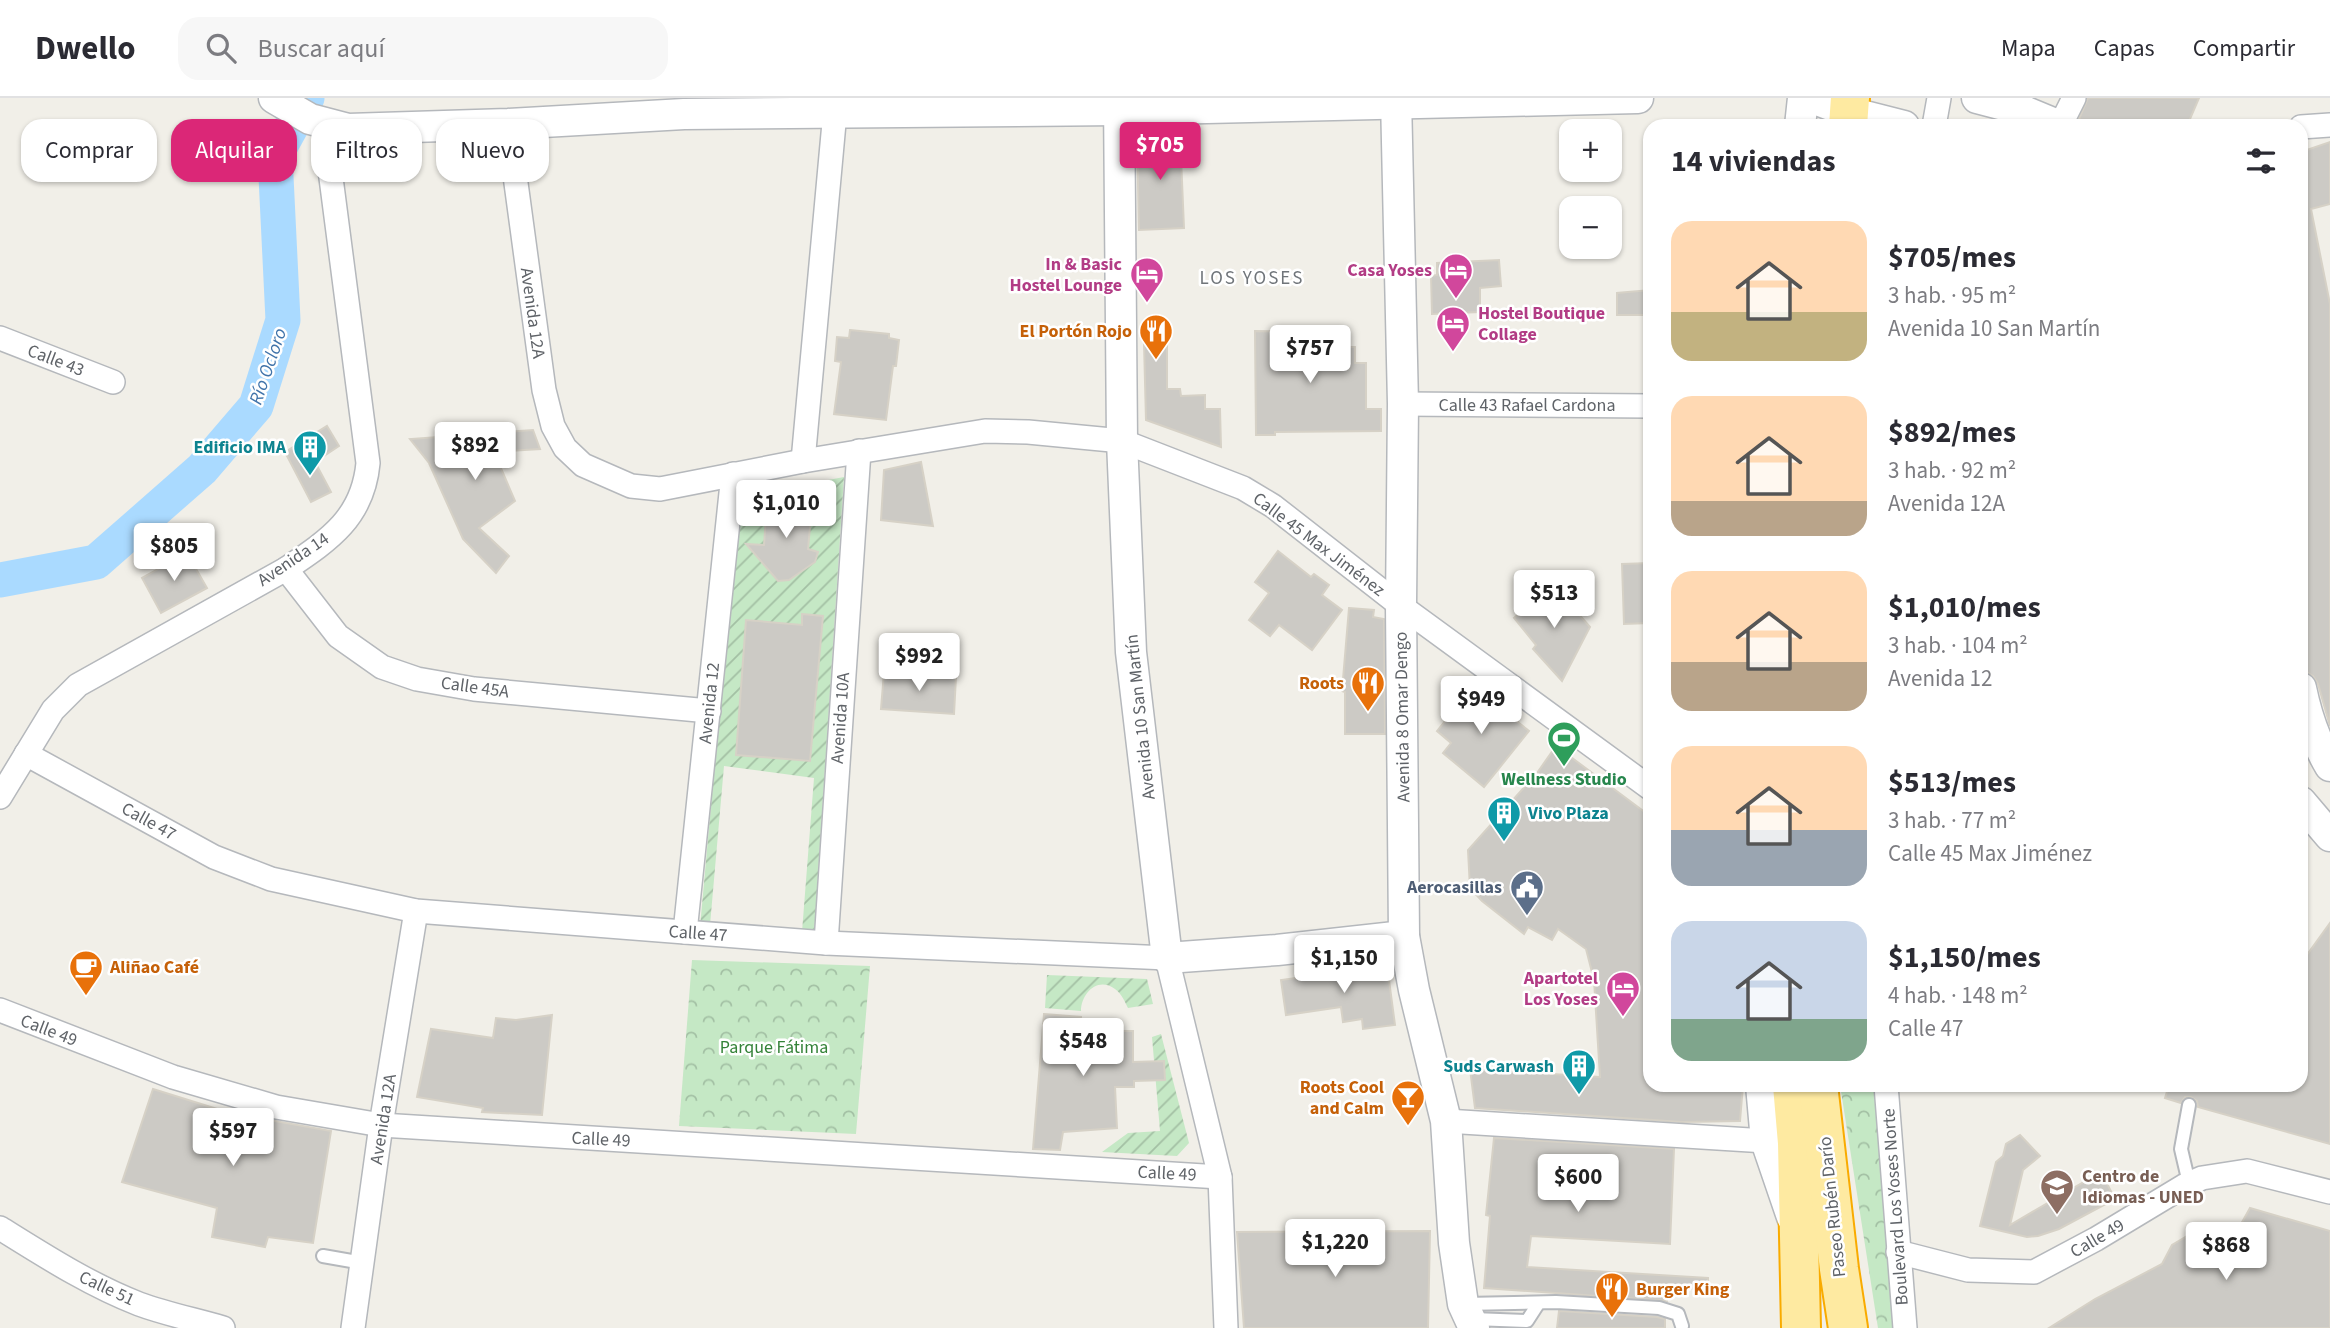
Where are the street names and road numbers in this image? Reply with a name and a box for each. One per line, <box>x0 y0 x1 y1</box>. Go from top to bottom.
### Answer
street label: Avenida 12A <box>514 266 551 360</box>
street label: Calle 43 <box>24 338 88 383</box>
street label: Calle 43 Rafael Cardona <box>1439 393 1615 418</box>
street label: Calle 45 Max Jiménez <box>1247 486 1390 603</box>
street label: Avenida 14 <box>252 526 334 593</box>
street label: Avenida 8 Omar Dengo <box>1389 631 1416 803</box>
street label: Avenida 10 San Martín <box>1119 633 1162 801</box>
street label: Avenida 12 <box>693 661 726 745</box>
street label: Calle 45A <box>439 670 511 705</box>
street label: Avenida 10A <box>825 671 856 765</box>
street label: Calle 47 <box>117 796 181 847</box>
street label: Calle 47 <box>668 919 728 948</box>
street label: Calle 49 <box>17 1008 81 1053</box>
street label: Avenida 12A <box>364 1072 403 1166</box>
street label: Boulevard Los Yoses Norte <box>1876 1108 1915 1306</box>
street label: Calle 49 <box>571 1125 631 1154</box>
street label: Paseo Rubén Darío <box>1813 1135 1852 1279</box>
street label: Calle 49 <box>1137 1159 1197 1188</box>
street label: Calle 49 <box>2065 1213 2129 1264</box>
street label: Calle 51 <box>75 1265 139 1312</box>

